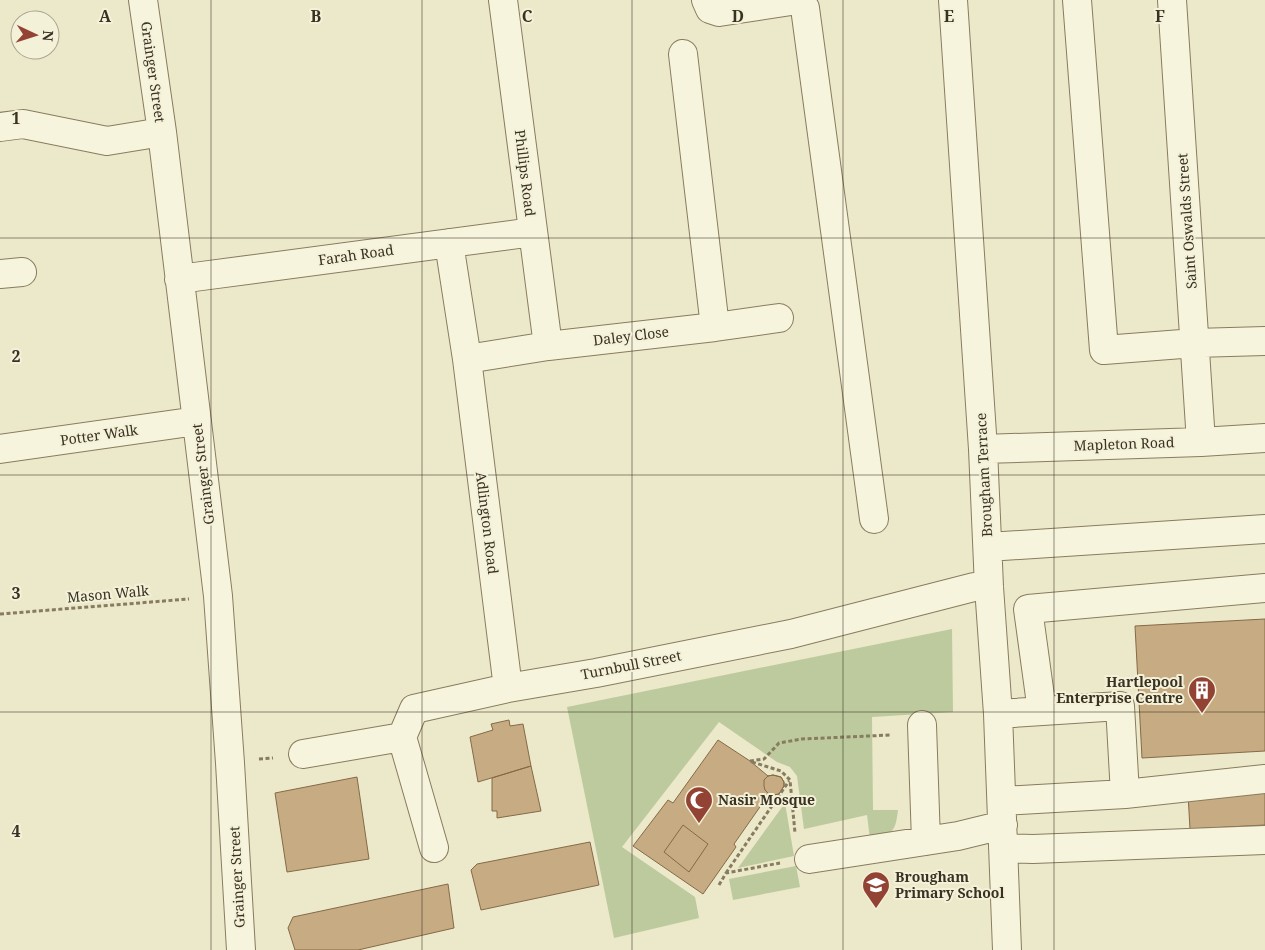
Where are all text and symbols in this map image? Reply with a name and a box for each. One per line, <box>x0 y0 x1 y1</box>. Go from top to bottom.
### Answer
text: A <box>99 5 112 27</box>
text: B <box>311 5 322 27</box>
text: C <box>522 5 533 27</box>
text: D <box>732 5 744 27</box>
text: E <box>944 5 954 27</box>
text: F <box>1155 5 1165 27</box>
north arrow <box>10 10 60 60</box>
street label: Grainger Street <box>137 20 170 124</box>
text: N <box>39 30 58 42</box>
text: 1 <box>11 107 21 129</box>
street label: Phillips Road <box>511 128 540 218</box>
street label: Saint Oswalds Street <box>1172 152 1201 290</box>
street label: Farah Road <box>317 240 395 269</box>
street label: Daley Close <box>592 321 670 350</box>
text: 2 <box>11 345 21 367</box>
street label: Brougham Terrace <box>971 412 996 538</box>
street label: Potter Walk <box>59 420 140 449</box>
street label: Grainger Street <box>187 422 218 526</box>
street label: Mapleton Road <box>1073 432 1175 455</box>
street label: Adlington Road <box>472 471 503 576</box>
street label: Mason Walk <box>66 580 151 607</box>
text: 3 <box>11 582 21 604</box>
street label: Turnbull Street <box>579 645 683 684</box>
place label: Hartlepool Enterprise Centre <box>1056 672 1183 707</box>
building icon: Hartlepool Enterprise Centre <box>1187 675 1217 714</box>
mosque icon: Nasir Mosque <box>684 785 714 824</box>
place label: Nasir Mosque <box>718 790 815 809</box>
text: 4 <box>11 820 21 842</box>
street label: Grainger Street <box>224 826 249 928</box>
place label: Brougham Primary School <box>895 867 1004 902</box>
school or university icon: Brougham Primary School <box>861 870 891 909</box>

